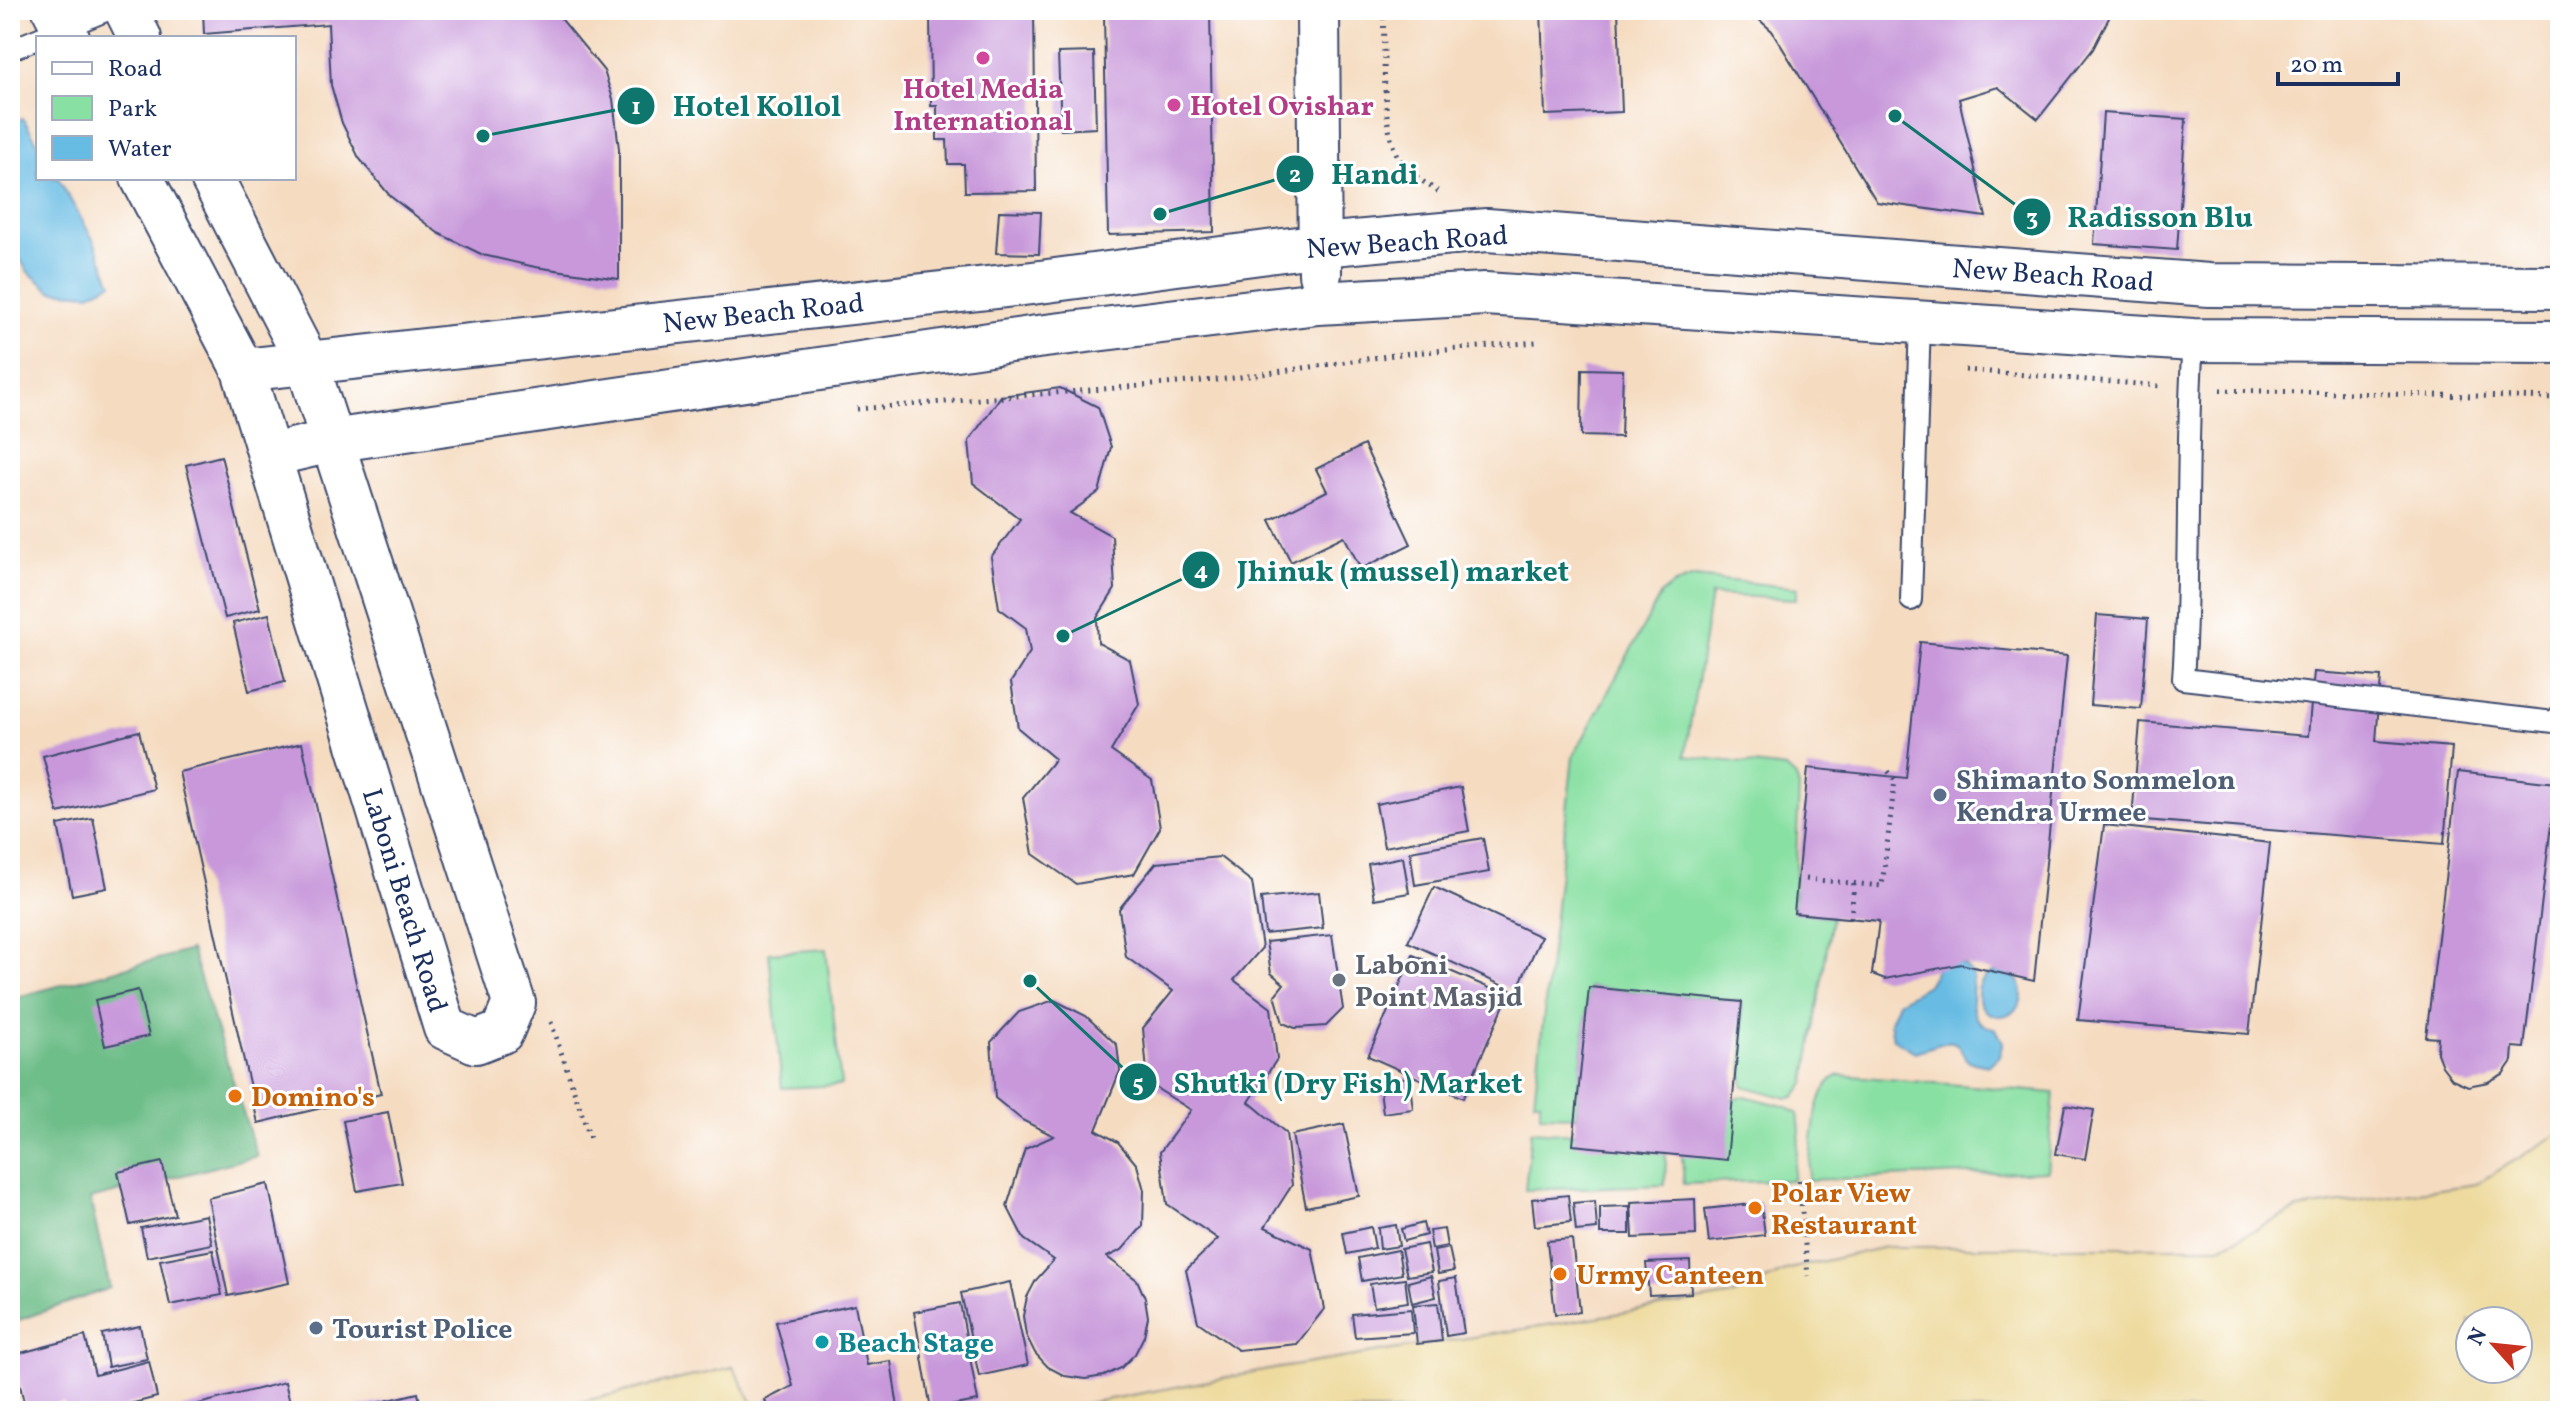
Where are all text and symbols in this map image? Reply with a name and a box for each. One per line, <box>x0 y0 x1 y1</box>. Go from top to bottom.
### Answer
legend <box>36 36 296 180</box>
scale bar <box>2278 36 2398 86</box>
marker: Hotel Media International <box>974 49 992 67</box>
text: 20 m <box>2290 49 2343 83</box>
text: Road <box>108 53 162 87</box>
place label: Hotel Media International <box>893 71 1073 142</box>
callout: Hotel Kollol <box>616 79 857 133</box>
text: Hotel Kollol <box>673 87 841 129</box>
place label: Hotel Ovishar <box>1190 88 1374 127</box>
text: 1 <box>631 91 641 125</box>
text: Park <box>108 93 157 127</box>
marker: Hotel Ovishar <box>1165 96 1183 114</box>
text: Water <box>108 133 172 167</box>
callout: Handi <box>1275 147 1435 201</box>
text: Handi <box>1331 155 1419 197</box>
text: 2 <box>1289 159 1301 193</box>
callout: Radisson Blu <box>2012 190 2269 244</box>
text: Radisson Blu <box>2067 198 2253 240</box>
text: 3 <box>2026 202 2038 236</box>
street label: New Beach Road <box>1305 217 1509 270</box>
street label: New Beach Road <box>1951 250 2155 303</box>
street label: New Beach Road <box>661 285 866 344</box>
callout: Jhinuk (mussel) market <box>1181 543 1585 597</box>
text: Jhinuk (mussel) market <box>1236 552 1569 594</box>
text: 4 <box>1194 555 1208 589</box>
place label: Shimanto Sommelon Kendra Urmee <box>1956 762 2236 833</box>
street label: Laboni Beach Road <box>351 784 456 1018</box>
marker: Shimanto Sommelon Kendra Urmee <box>1931 786 1949 804</box>
place label: Laboni Point Masjid <box>1355 947 1523 1018</box>
marker: Laboni Point Masjid <box>1330 971 1348 989</box>
callout: Shutki (Dry Fish) Market <box>1118 1055 1539 1109</box>
text: Shutki (Dry Fish) Market <box>1174 1064 1522 1106</box>
text: 5 <box>1132 1068 1144 1102</box>
place label: Domino's <box>251 1079 375 1118</box>
marker: Domino's <box>226 1087 244 1105</box>
place label: Polar View Restaurant <box>1771 1175 1917 1246</box>
marker: Polar View Restaurant <box>1746 1199 1764 1217</box>
place label: Urmy Canteen <box>1576 1257 1764 1296</box>
marker: Urmy Canteen <box>1551 1265 1569 1283</box>
north arrow <box>2454 1305 2534 1385</box>
place label: Tourist Police <box>332 1311 513 1350</box>
marker: Tourist Police <box>307 1319 325 1337</box>
text: N <box>2461 1323 2496 1351</box>
place label: Beach Stage <box>838 1325 994 1364</box>
marker: Beach Stage <box>813 1333 831 1351</box>

